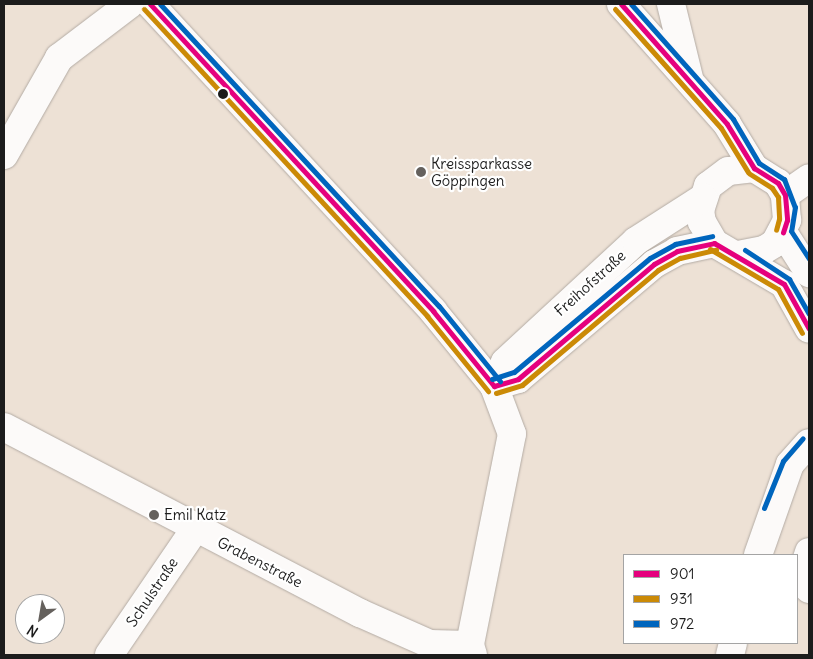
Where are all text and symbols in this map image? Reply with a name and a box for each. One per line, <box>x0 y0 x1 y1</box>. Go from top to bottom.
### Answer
unlabelled marker <box>218 89 228 99</box>
place label: Kreissparkasse Göppingen <box>431 154 532 189</box>
marker: Kreissparkasse Göppingen <box>415 166 427 178</box>
street label: Freihofstraße <box>551 246 629 320</box>
place label: Emil Katz <box>164 506 226 524</box>
marker: Emil Katz <box>148 509 160 521</box>
street label: Grabenstraße <box>214 533 306 591</box>
street label: Schulstraße <box>122 554 182 630</box>
legend <box>623 554 798 644</box>
text: 901 <box>670 564 694 583</box>
text: 931 <box>670 589 693 608</box>
north arrow <box>15 594 65 644</box>
text: 972 <box>670 614 694 633</box>
text: N <box>24 621 41 641</box>

